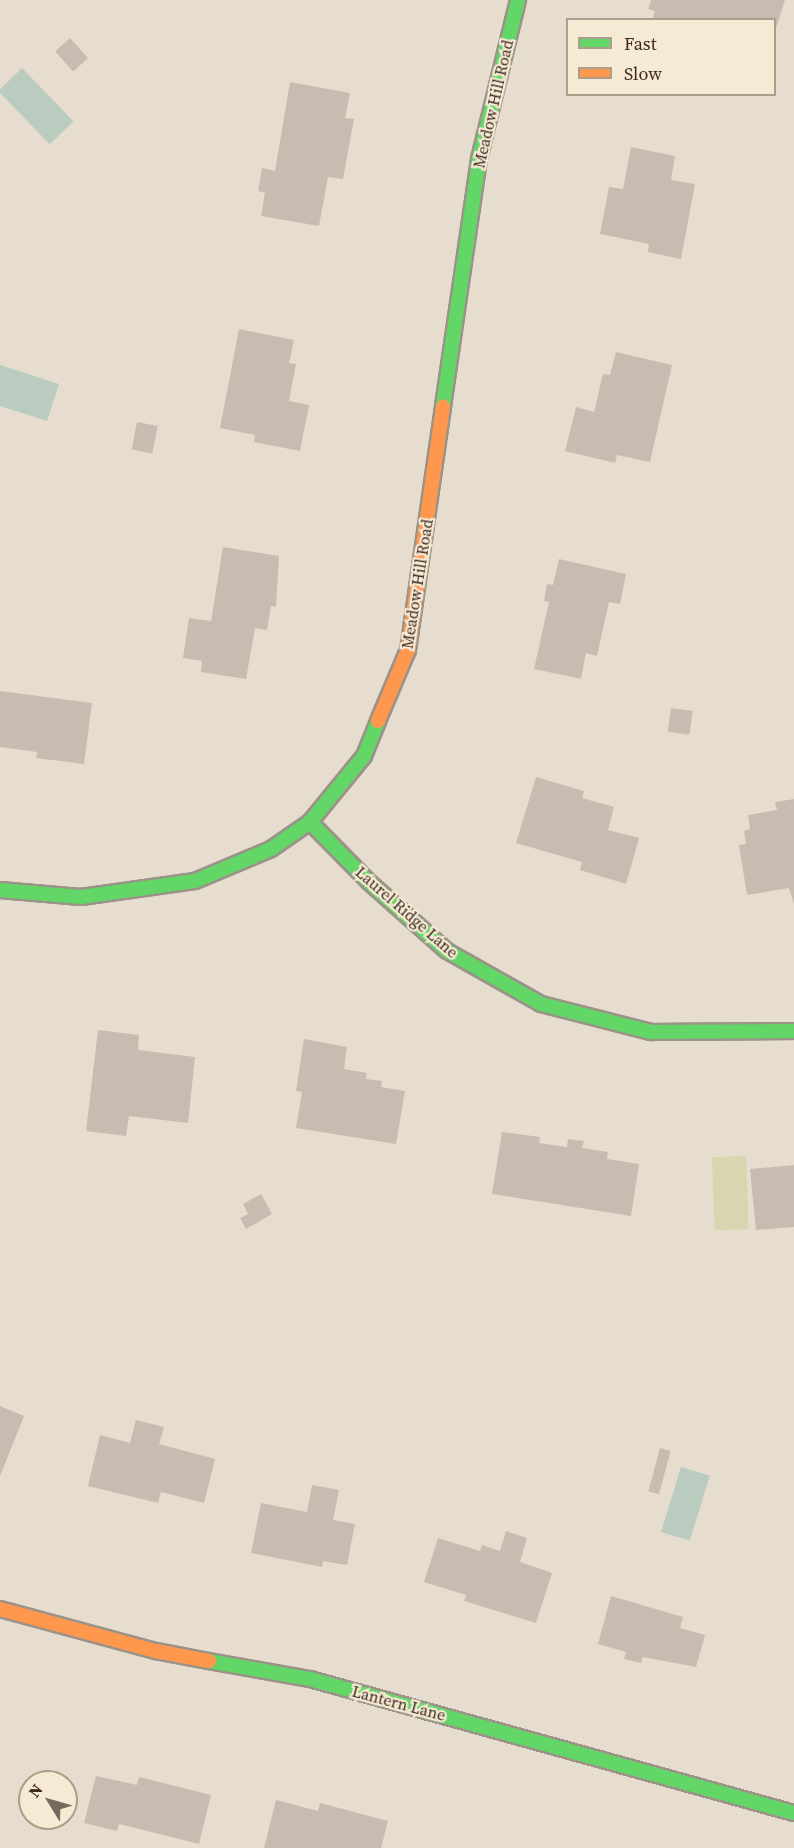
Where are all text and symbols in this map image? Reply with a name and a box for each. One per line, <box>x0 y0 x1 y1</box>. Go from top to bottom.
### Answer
legend <box>566 18 776 96</box>
text: Fast <box>624 31 657 56</box>
street label: Meadow Hill Road <box>469 38 517 170</box>
text: Slow <box>624 61 662 86</box>
street label: Meadow Hill Road <box>397 518 437 650</box>
street label: Laurel Ridge Lane <box>352 862 462 962</box>
street label: Lantern Lane <box>350 1681 448 1725</box>
north arrow <box>18 1770 78 1830</box>
text: N <box>23 1779 48 1802</box>

